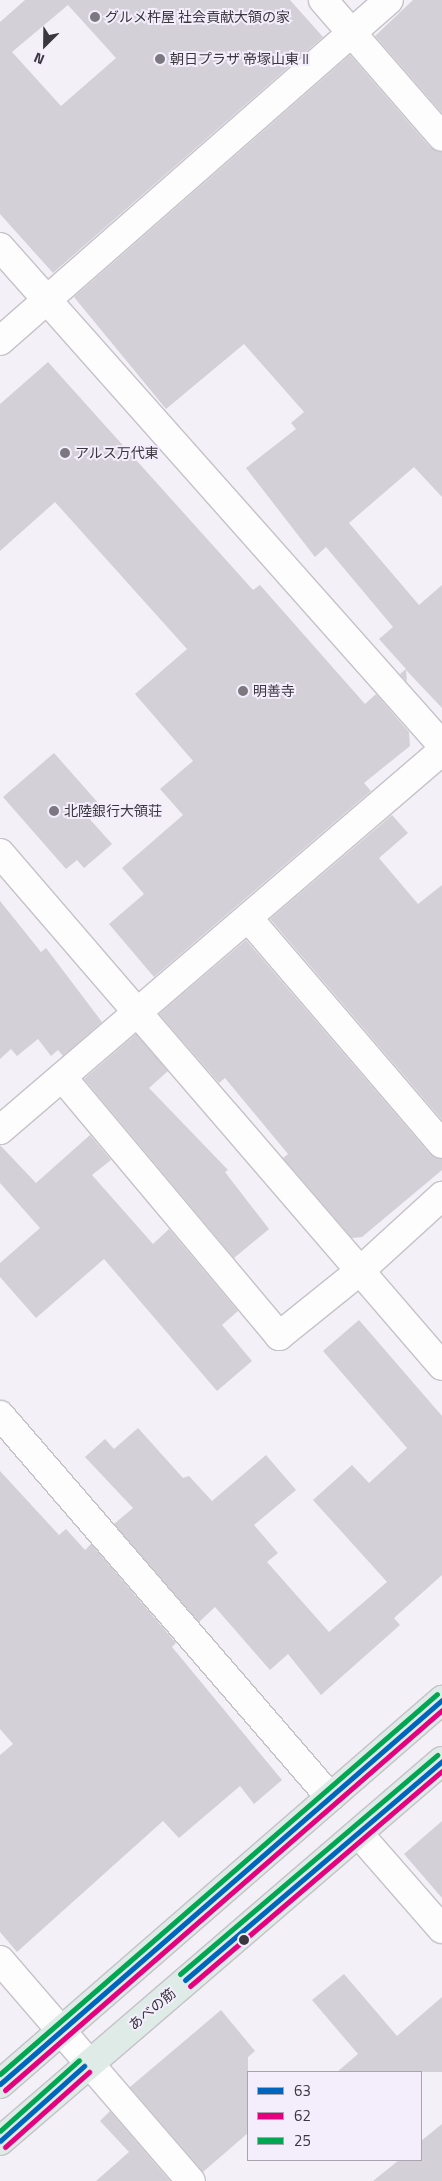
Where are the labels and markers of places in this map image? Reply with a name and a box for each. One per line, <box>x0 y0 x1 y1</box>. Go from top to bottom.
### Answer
place label: グルメ杵屋 社会貢献大領の家 <box>105 9 290 25</box>
marker: グルメ杵屋 社会貢献大領の家 <box>89 11 101 23</box>
place label: 朝日プラザ 帝塚山東 II <box>170 51 309 67</box>
marker: 朝日プラザ 帝塚山東 II <box>154 53 166 65</box>
place label: アルス万代東 <box>75 445 159 461</box>
marker: アルス万代東 <box>59 447 71 459</box>
place label: 明善寺 <box>253 683 295 699</box>
marker: 明善寺 <box>237 685 249 697</box>
place label: 北陸銀行大領荘 <box>64 803 162 819</box>
marker: 北陸銀行大領荘 <box>48 805 60 817</box>
unlabelled marker <box>239 1935 249 1945</box>

